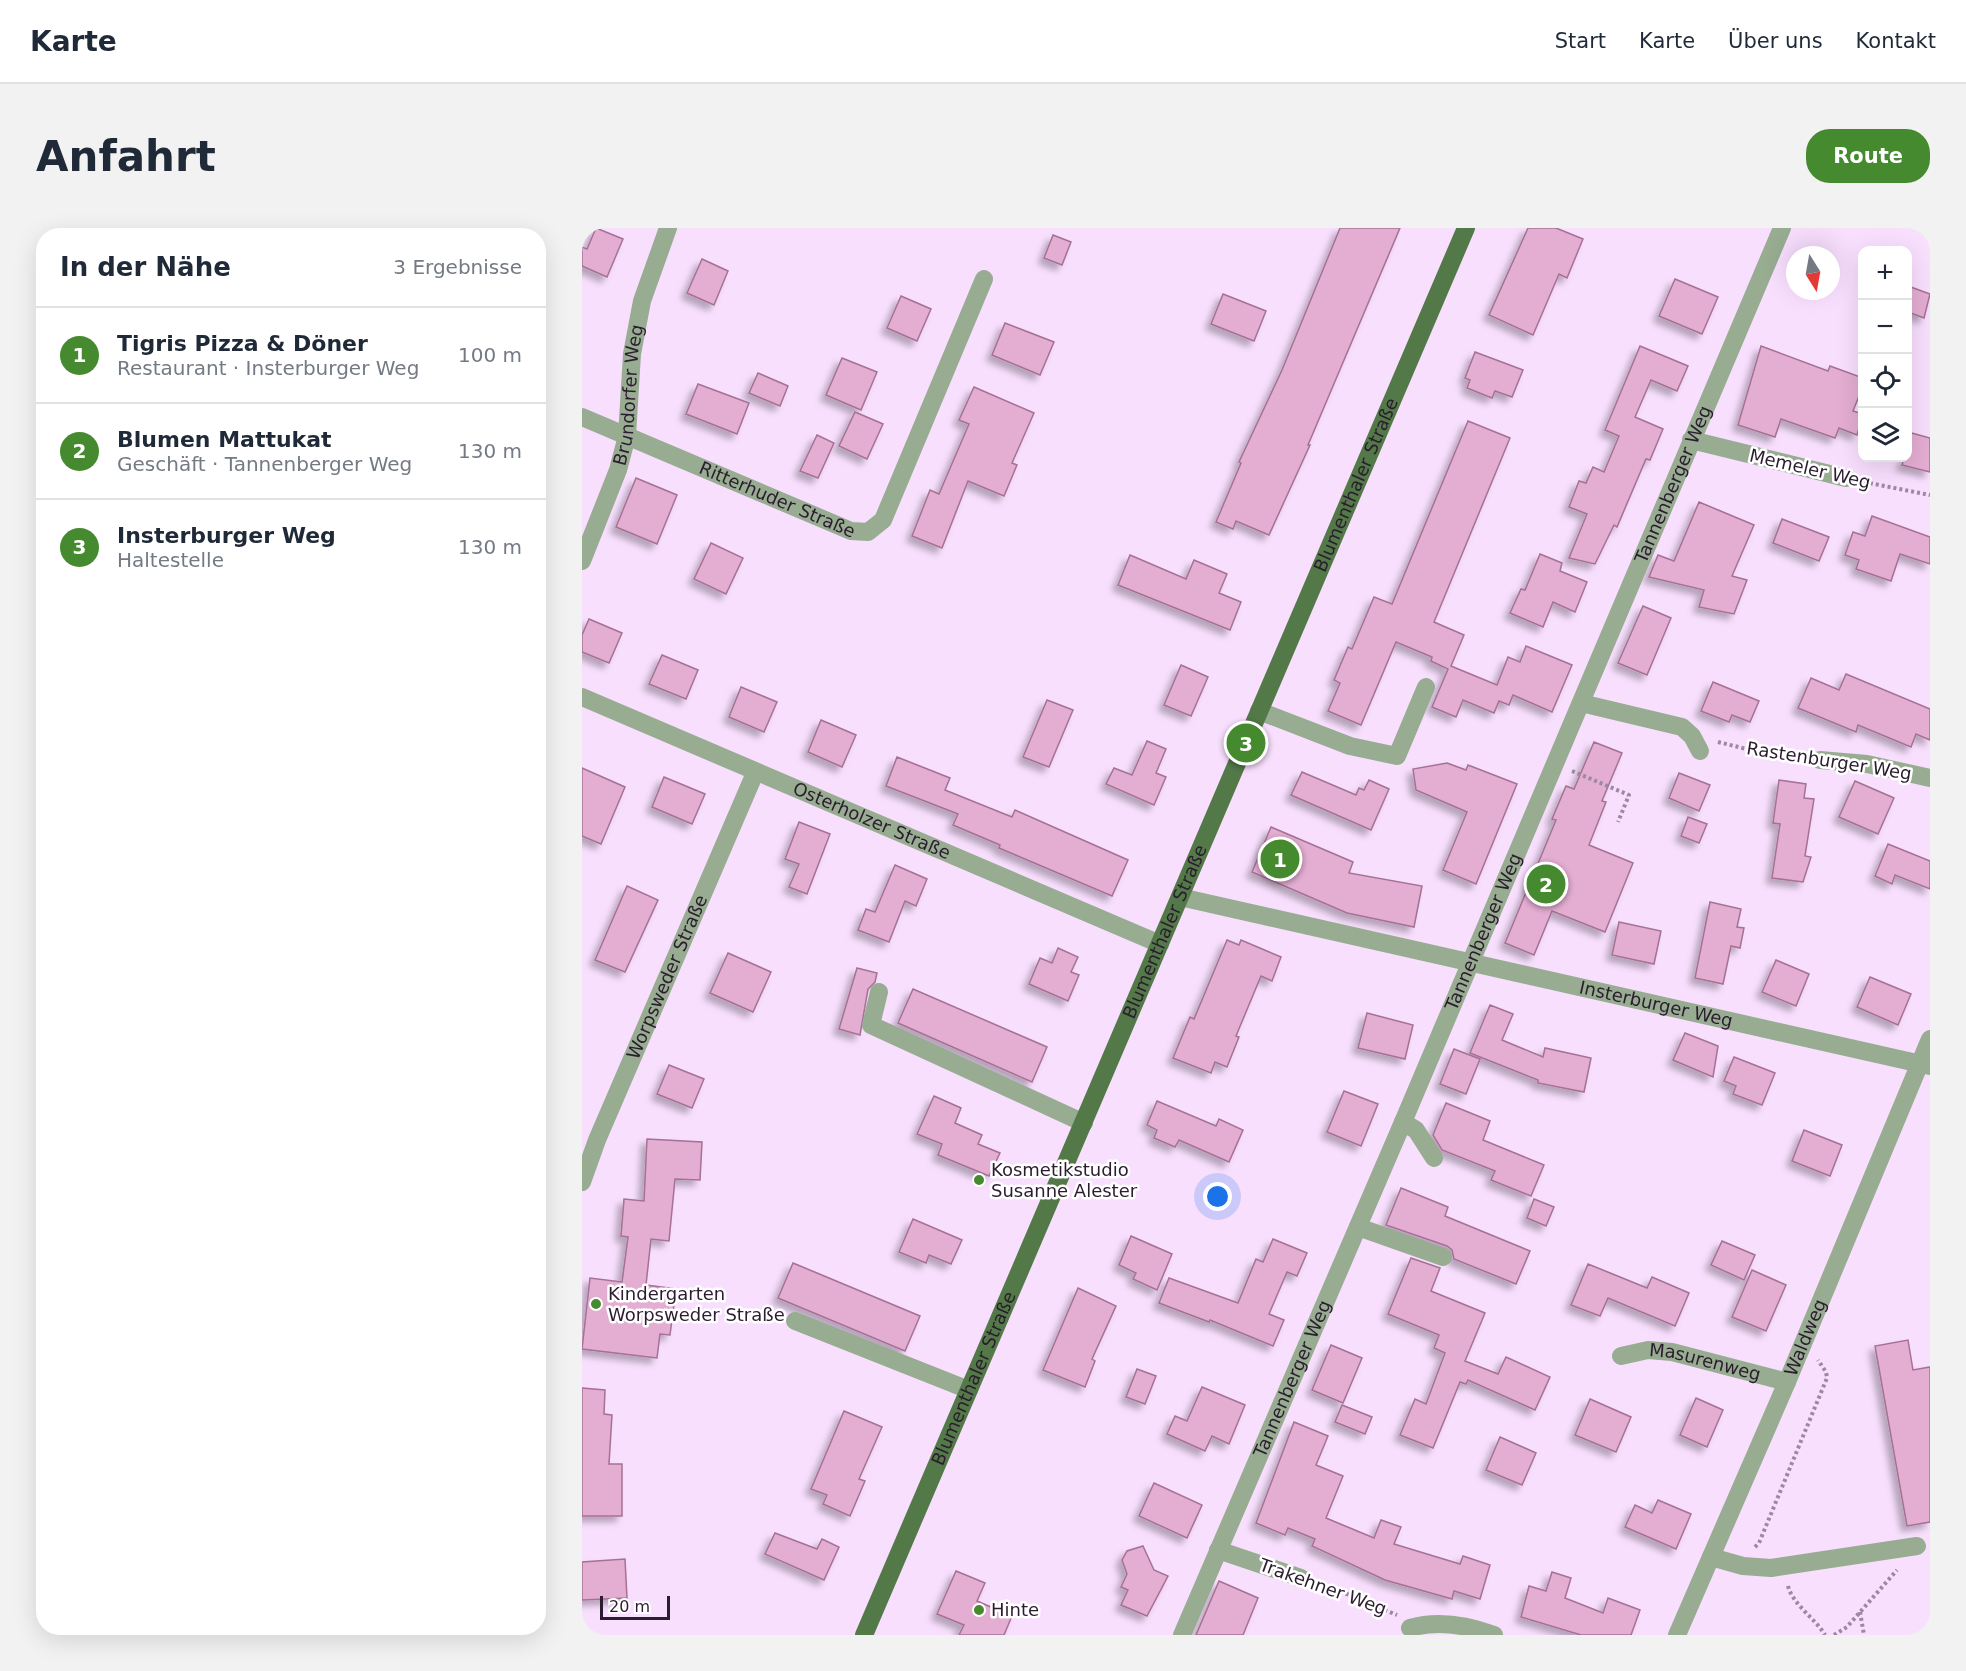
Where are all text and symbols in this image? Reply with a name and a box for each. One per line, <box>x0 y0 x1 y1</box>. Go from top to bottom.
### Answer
text: Karte <box>30 25 117 58</box>
text: Start <box>1555 29 1606 53</box>
text: Karte <box>1639 29 1695 53</box>
text: Über uns <box>1728 29 1823 53</box>
text: Kontakt <box>1856 29 1936 53</box>
button: Route <box>1806 129 1930 183</box>
text: Anfahrt <box>36 132 216 181</box>
north arrow <box>1786 246 1840 300</box>
map controls <box>1858 246 1912 462</box>
button: + <box>1858 246 1912 300</box>
text: In der Nähe <box>60 252 231 282</box>
text: 3 Ergebnisse <box>393 255 522 279</box>
button: − <box>1858 300 1912 354</box>
street label: Brundorfer Weg <box>609 323 647 468</box>
text: Tigris Pizza & Döner <box>117 331 368 356</box>
text: 1 <box>73 343 86 367</box>
text: 100 m <box>458 343 522 367</box>
button: locate <box>1858 354 1912 408</box>
text: Restaurant · Insterburger Weg <box>117 356 419 380</box>
street label: Blumenthaler Straße <box>1309 395 1402 575</box>
street label: Tannenberger Weg <box>1630 402 1715 567</box>
button: layers <box>1858 408 1912 462</box>
text: Blumen Mattukat <box>117 427 332 452</box>
text: 2 <box>73 439 86 463</box>
text: 130 m <box>458 439 522 463</box>
street label: Memeler Weg <box>1748 444 1873 493</box>
text: Geschäft · Tannenberger Weg <box>117 452 412 476</box>
street label: Ritterhuder Straße <box>696 457 859 542</box>
text: Insterburger Weg <box>117 523 336 548</box>
text: 3 <box>73 535 86 559</box>
text: 130 m <box>458 535 522 559</box>
text: Haltestelle <box>117 548 224 572</box>
pin: 3 <box>1226 720 1266 766</box>
street label: Rastenburger Weg <box>1745 737 1913 784</box>
street label: Osterholzer Straße <box>790 777 954 863</box>
pin: 1 <box>1260 836 1300 882</box>
street label: Blumenthaler Straße <box>1118 841 1211 1022</box>
street label: Tannenberger Weg <box>1440 850 1526 1015</box>
pin: 2 <box>1526 862 1566 906</box>
street label: Worpsweder Straße <box>622 891 711 1062</box>
street label: Insterburger Weg <box>1578 976 1735 1031</box>
place label: Kosmetikstudio Susanne Alester <box>991 1159 1138 1201</box>
marker: Kosmetikstudio Susanne Alester <box>972 1173 986 1187</box>
your location <box>1203 1182 1232 1211</box>
place label: Kindergarten Worpsweder Straße <box>608 1283 785 1325</box>
street label: Blumenthaler Straße <box>927 1288 1020 1468</box>
street label: Waldweg <box>1780 1296 1830 1379</box>
marker: Kindergarten Worpsweder Straße <box>589 1297 603 1311</box>
street label: Tannenberger Weg <box>1248 1297 1335 1461</box>
street label: Masurenweg <box>1648 1339 1763 1385</box>
street label: Trakehner Weg <box>1256 1553 1390 1619</box>
scale bar <box>600 1593 670 1620</box>
text: 20 m <box>609 1597 650 1616</box>
place label: Hinte <box>991 1599 1039 1620</box>
marker: Hinte <box>972 1603 986 1617</box>

